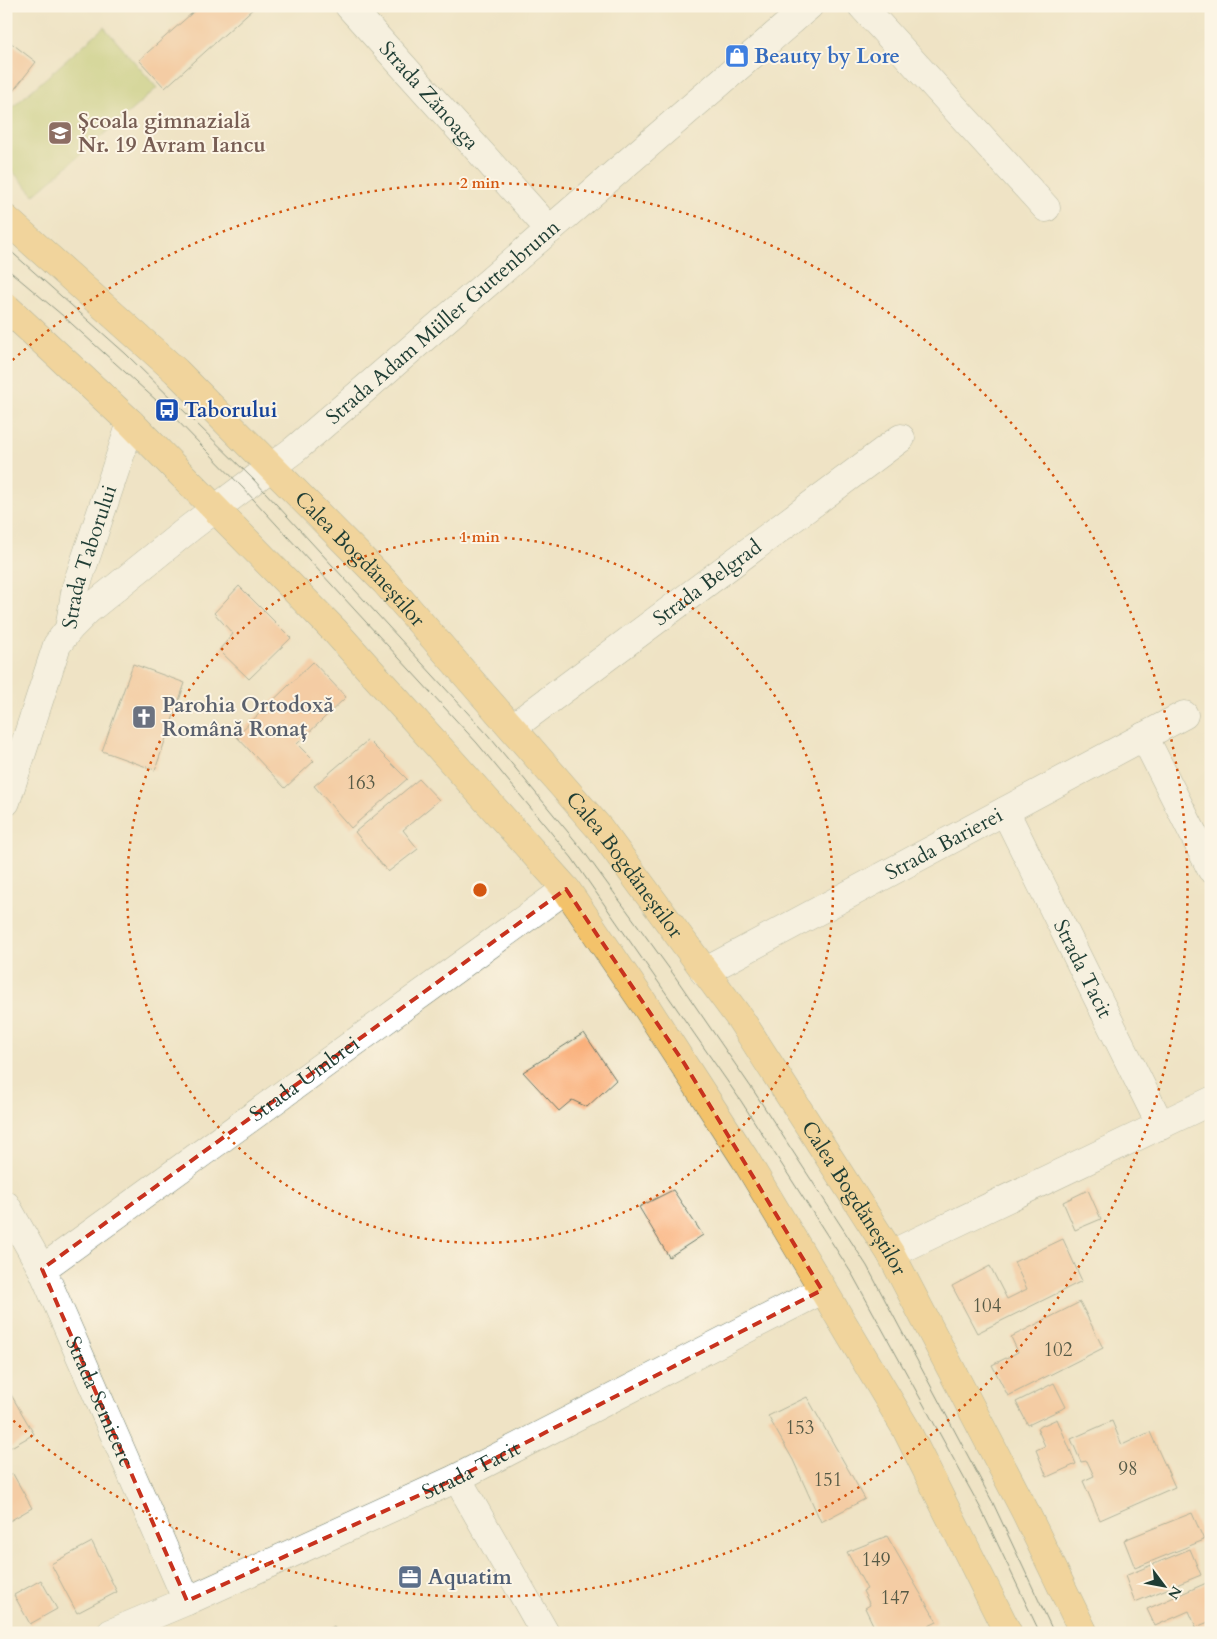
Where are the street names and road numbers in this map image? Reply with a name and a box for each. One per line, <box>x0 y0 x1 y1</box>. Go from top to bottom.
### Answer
street label: Strada Zănoaga <box>373 35 486 156</box>
street label: Strada Adam Müller Guttenbrunn <box>319 213 566 431</box>
street label: Strada Taborului <box>55 481 124 631</box>
street label: Calea Bogdăneștilor <box>288 484 432 633</box>
street label: Strada Belgrad <box>647 532 767 633</box>
street label: Calea Bogdăneștilor <box>559 785 690 944</box>
street label: Strada Barierei <box>880 800 1008 887</box>
street label: Strada Tacit <box>1046 915 1120 1023</box>
street label: Strada Umbrei <box>243 1029 365 1128</box>
street label: Calea Bogdăneștilor <box>795 1115 914 1281</box>
street label: Strada Semicerc <box>59 1332 141 1471</box>
street label: Strada Tacit <box>417 1433 525 1507</box>

